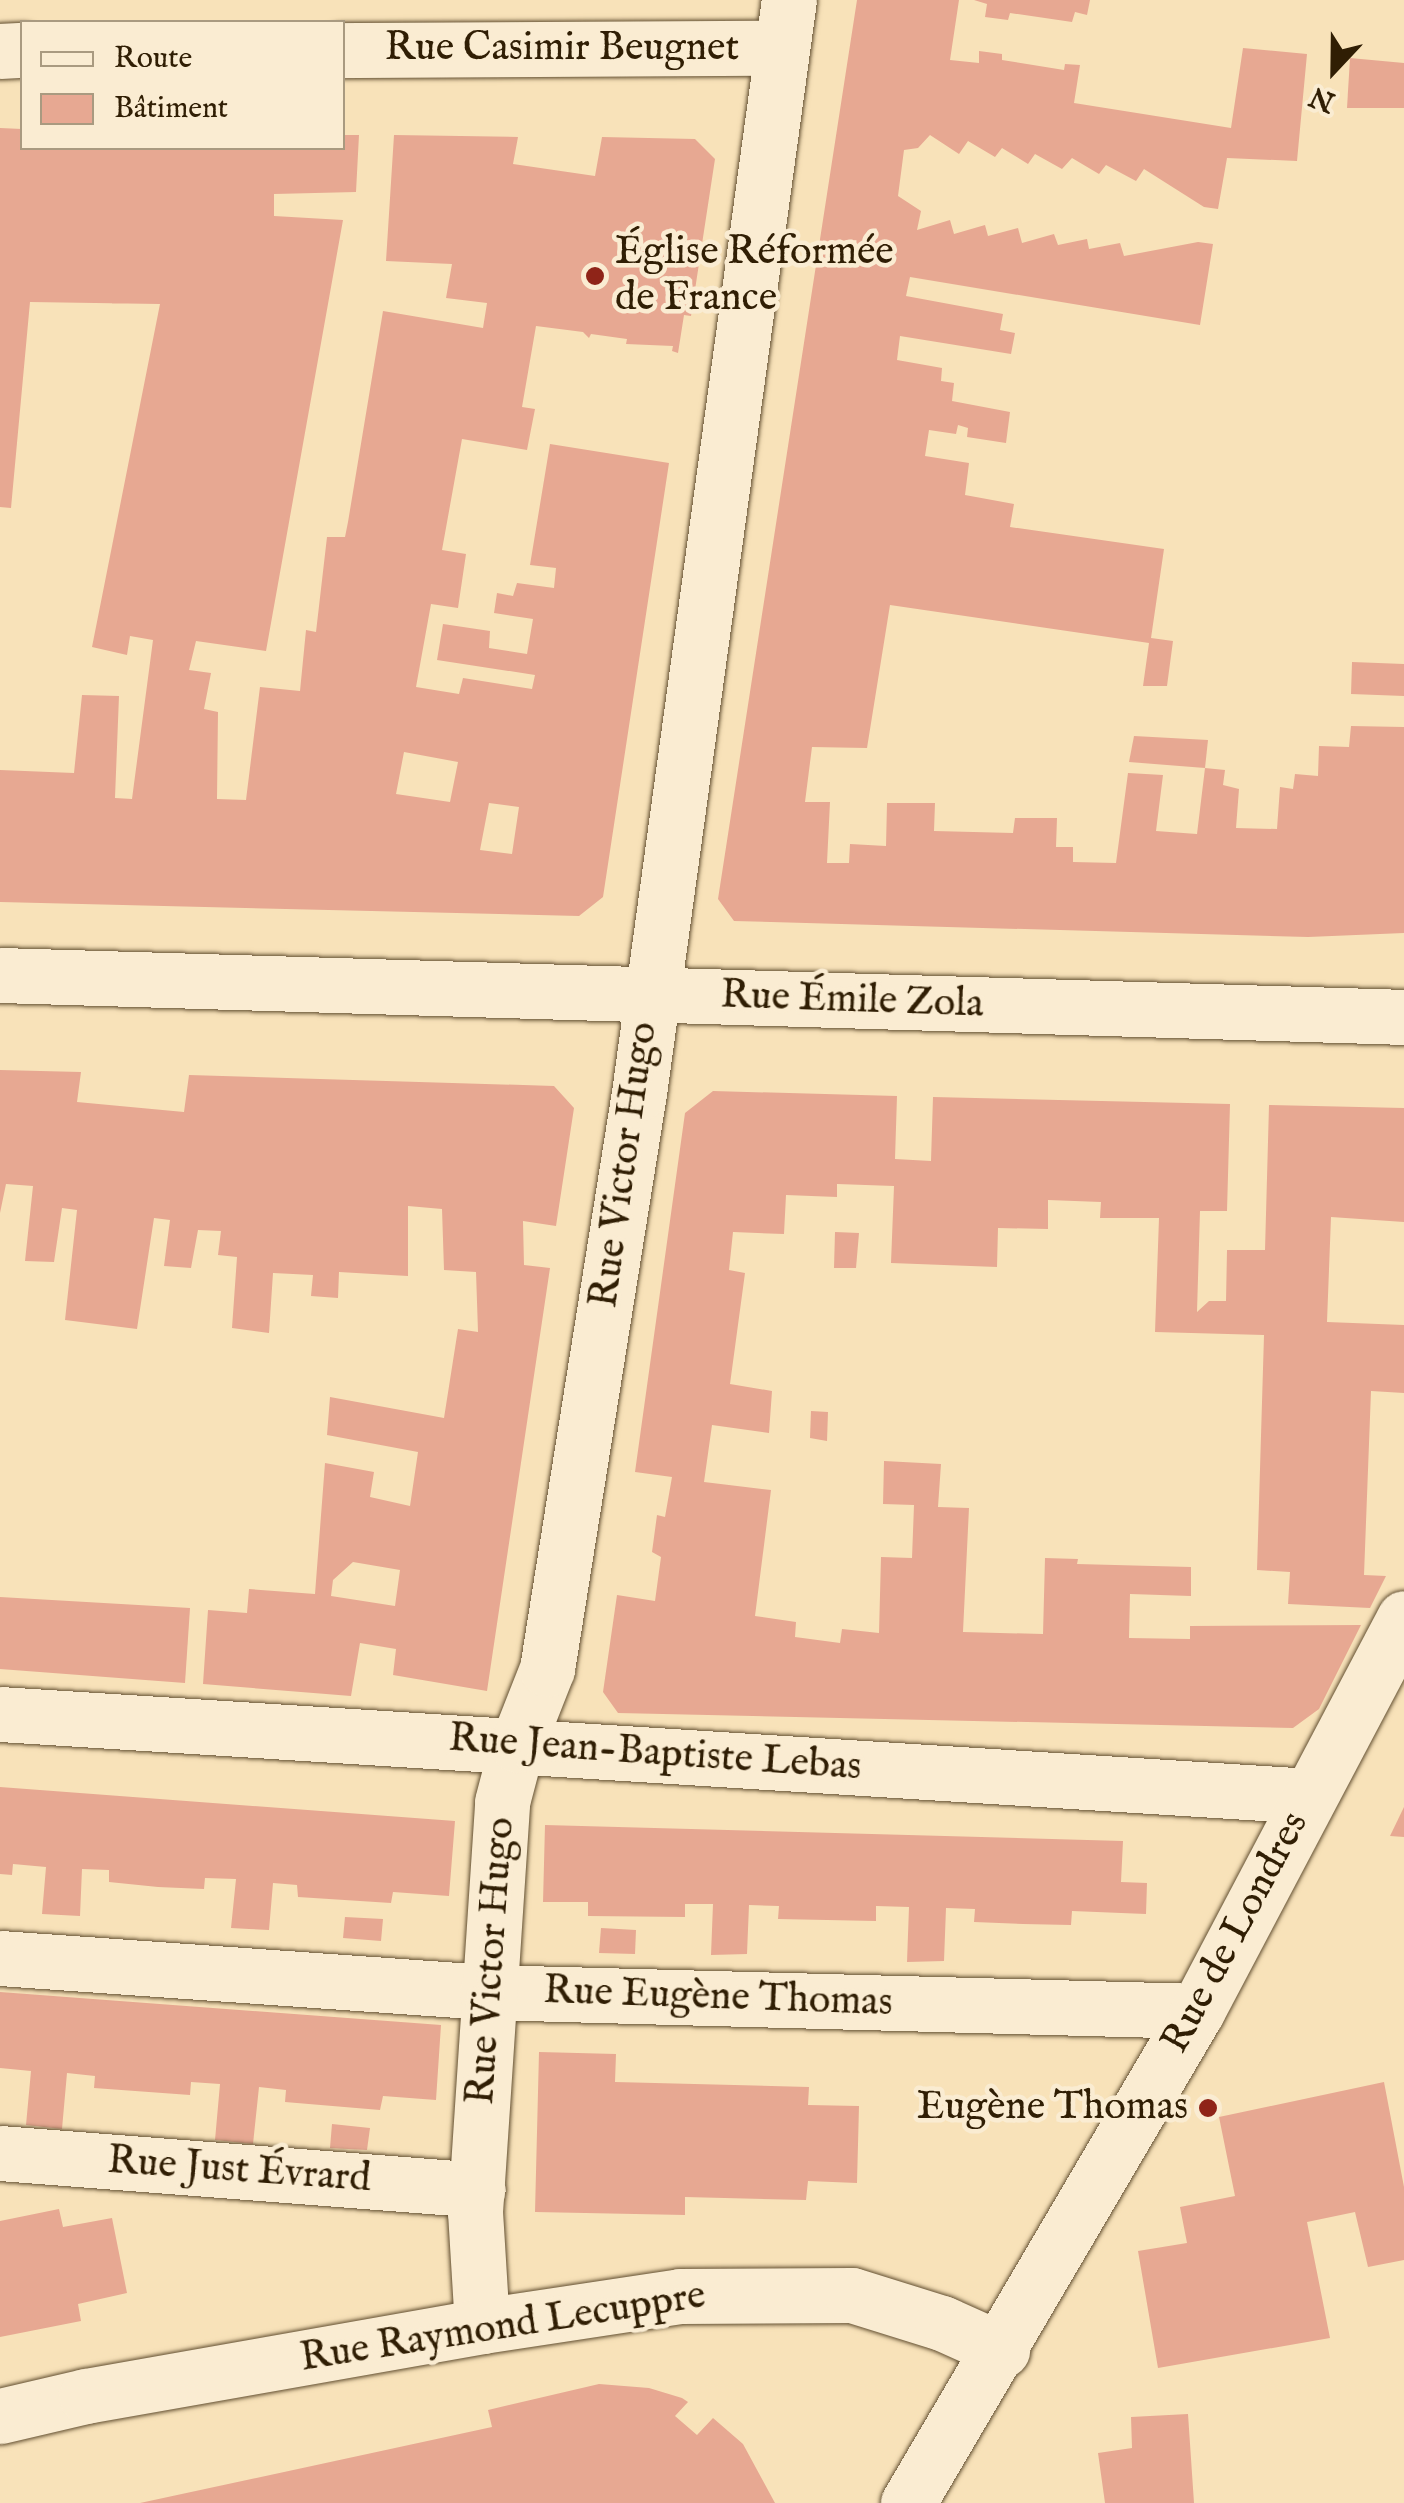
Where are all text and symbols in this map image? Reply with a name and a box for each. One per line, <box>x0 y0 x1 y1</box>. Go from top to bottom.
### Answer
legend <box>20 20 345 150</box>
north arrow <box>1284 20 1384 120</box>
street label: Rue Casimir Beugnet <box>385 25 739 73</box>
text: Route <box>114 40 192 78</box>
text: N <box>1305 78 1340 119</box>
text: Bâtiment <box>114 90 228 128</box>
place label: Église Réformée de France <box>615 229 894 323</box>
marker: Église Réformée de France <box>584 265 606 287</box>
street label: Rue Émile Zola <box>720 972 984 1030</box>
street label: Rue Victor Hugo <box>581 1019 669 1311</box>
street label: Rue Jean-Baptiste Lebas <box>447 1716 863 1792</box>
street label: Rue de Londres <box>1152 1804 1320 2062</box>
street label: Rue Victor Hugo <box>458 1816 526 2106</box>
street label: Rue Eugène Thomas <box>543 1968 893 2028</box>
place label: Eugène Thomas <box>917 2084 1188 2132</box>
marker: Eugène Thomas <box>1197 2097 1219 2119</box>
street label: Rue Just Évrard <box>106 2138 372 2204</box>
street label: Rue Raymond Lecuppre <box>297 2272 709 2384</box>

